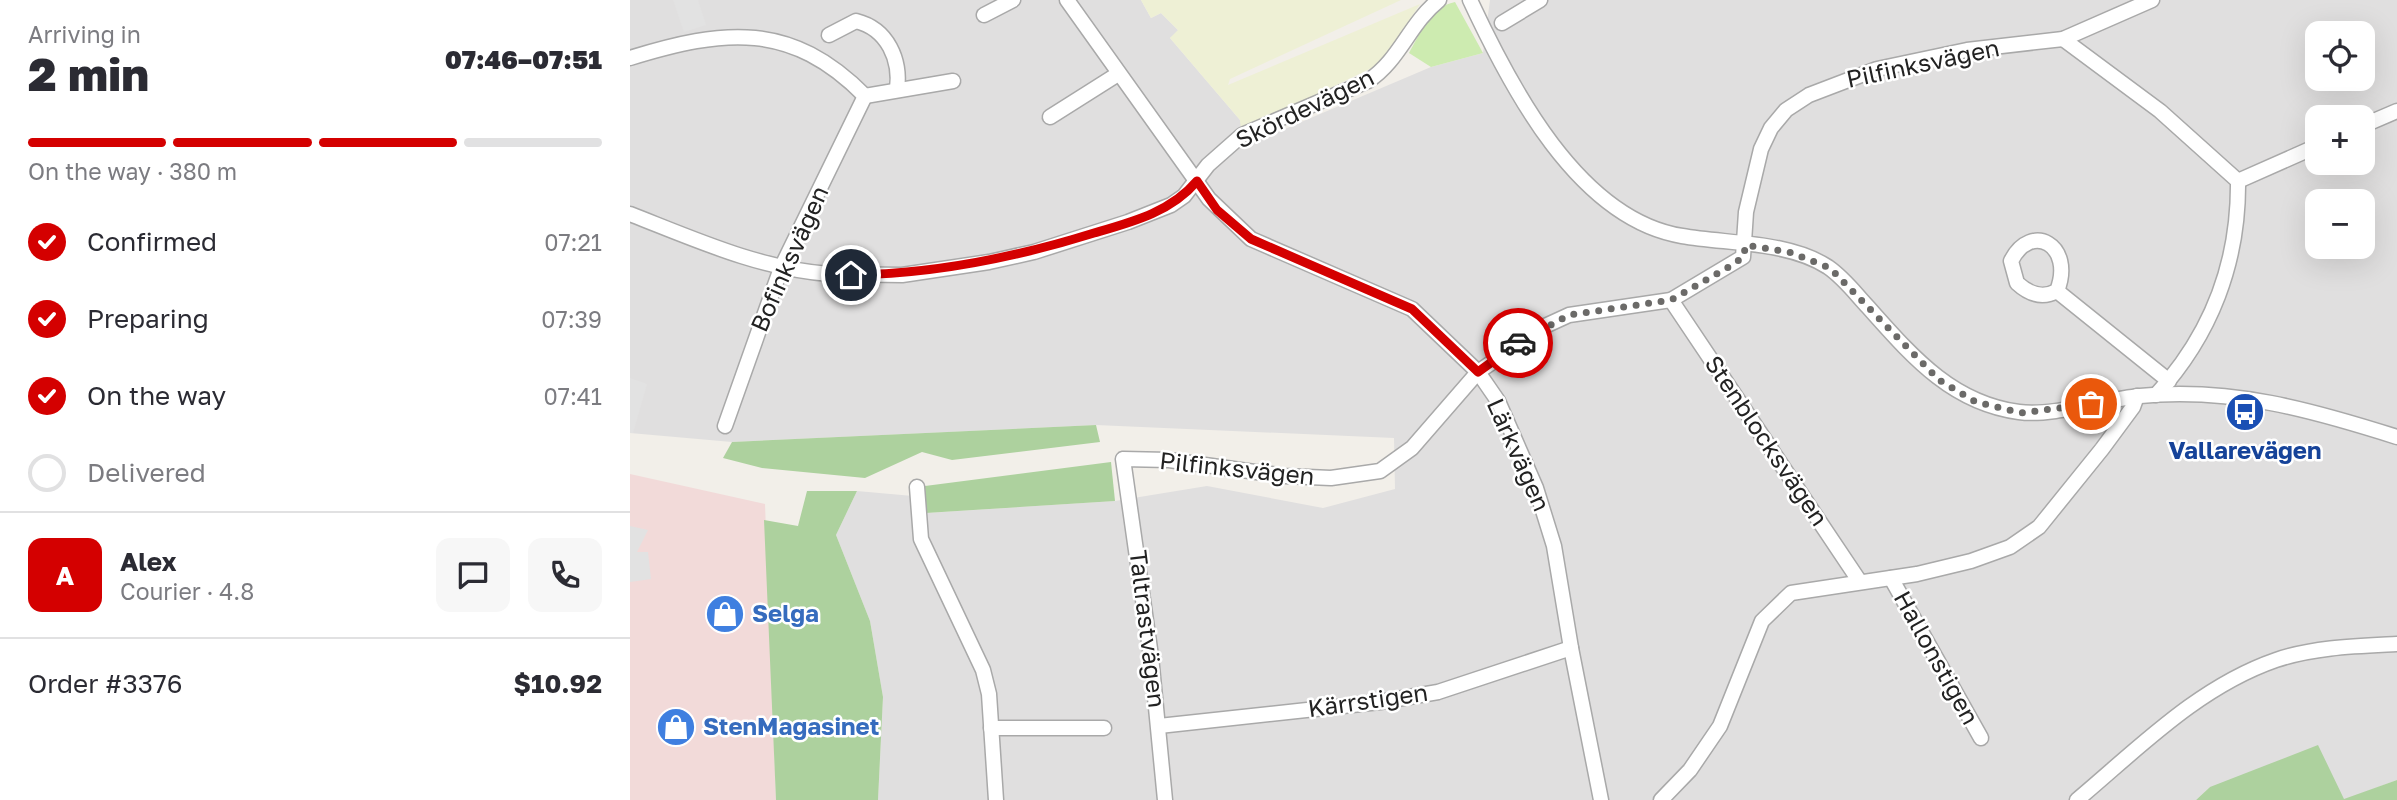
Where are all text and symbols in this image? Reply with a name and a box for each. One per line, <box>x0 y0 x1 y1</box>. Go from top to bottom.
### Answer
text: Arriving in <box>28 20 141 48</box>
map controls <box>2305 21 2375 259</box>
button: locate <box>2305 21 2375 91</box>
street label: Pilfinksvägen <box>1844 32 2002 93</box>
text: 07:46–07:51 <box>445 44 602 75</box>
text: 2 min <box>28 46 149 101</box>
street label: Skördevägen <box>1231 62 1378 154</box>
button: + <box>2305 105 2375 175</box>
text: On the way · 380 m <box>28 157 237 185</box>
street label: Bofinksvägen <box>744 181 834 336</box>
button: − <box>2305 189 2375 259</box>
icon: check <box>28 223 66 261</box>
text: Confirmed <box>87 226 217 257</box>
text: 07:21 <box>544 228 602 256</box>
pin <box>821 245 881 305</box>
icon: home <box>832 256 870 294</box>
icon: check <box>28 300 66 338</box>
text: Preparing <box>87 303 209 334</box>
text: 07:39 <box>541 305 602 333</box>
courier <box>1483 308 1553 378</box>
icon: car <box>1499 324 1537 362</box>
street label: Stenblocksvägen <box>1700 350 1835 531</box>
pin <box>2061 374 2121 434</box>
icon: check <box>28 377 66 415</box>
text: On the way <box>87 380 226 411</box>
text: 07:41 <box>543 382 602 410</box>
icon: bag <box>2072 385 2110 423</box>
bus stop icon: Vallarevägen <box>2224 391 2266 433</box>
street label: Lärkvägen <box>1482 393 1557 515</box>
place label: Vallarevägen <box>2169 435 2322 464</box>
street label: Pilfinksvägen <box>1158 445 1316 490</box>
text: Delivered <box>87 457 206 488</box>
button: chat <box>436 538 510 612</box>
button: phone <box>528 538 602 612</box>
text: Alex <box>120 546 177 577</box>
street label: Taltrastvägen <box>1124 548 1173 709</box>
text: A <box>56 560 74 591</box>
text: Courier · 4.8 <box>120 577 254 605</box>
street label: Hallonstigen <box>1889 585 1986 729</box>
shop icon: Selga <box>704 593 746 635</box>
place label: Selga <box>752 598 819 627</box>
text: Order #3376 <box>28 668 182 699</box>
text: $10.92 <box>514 668 602 699</box>
street label: Kärrstigen <box>1306 677 1430 722</box>
shop icon: StenMagasinet <box>655 706 697 748</box>
place label: StenMagasinet <box>703 711 879 740</box>

